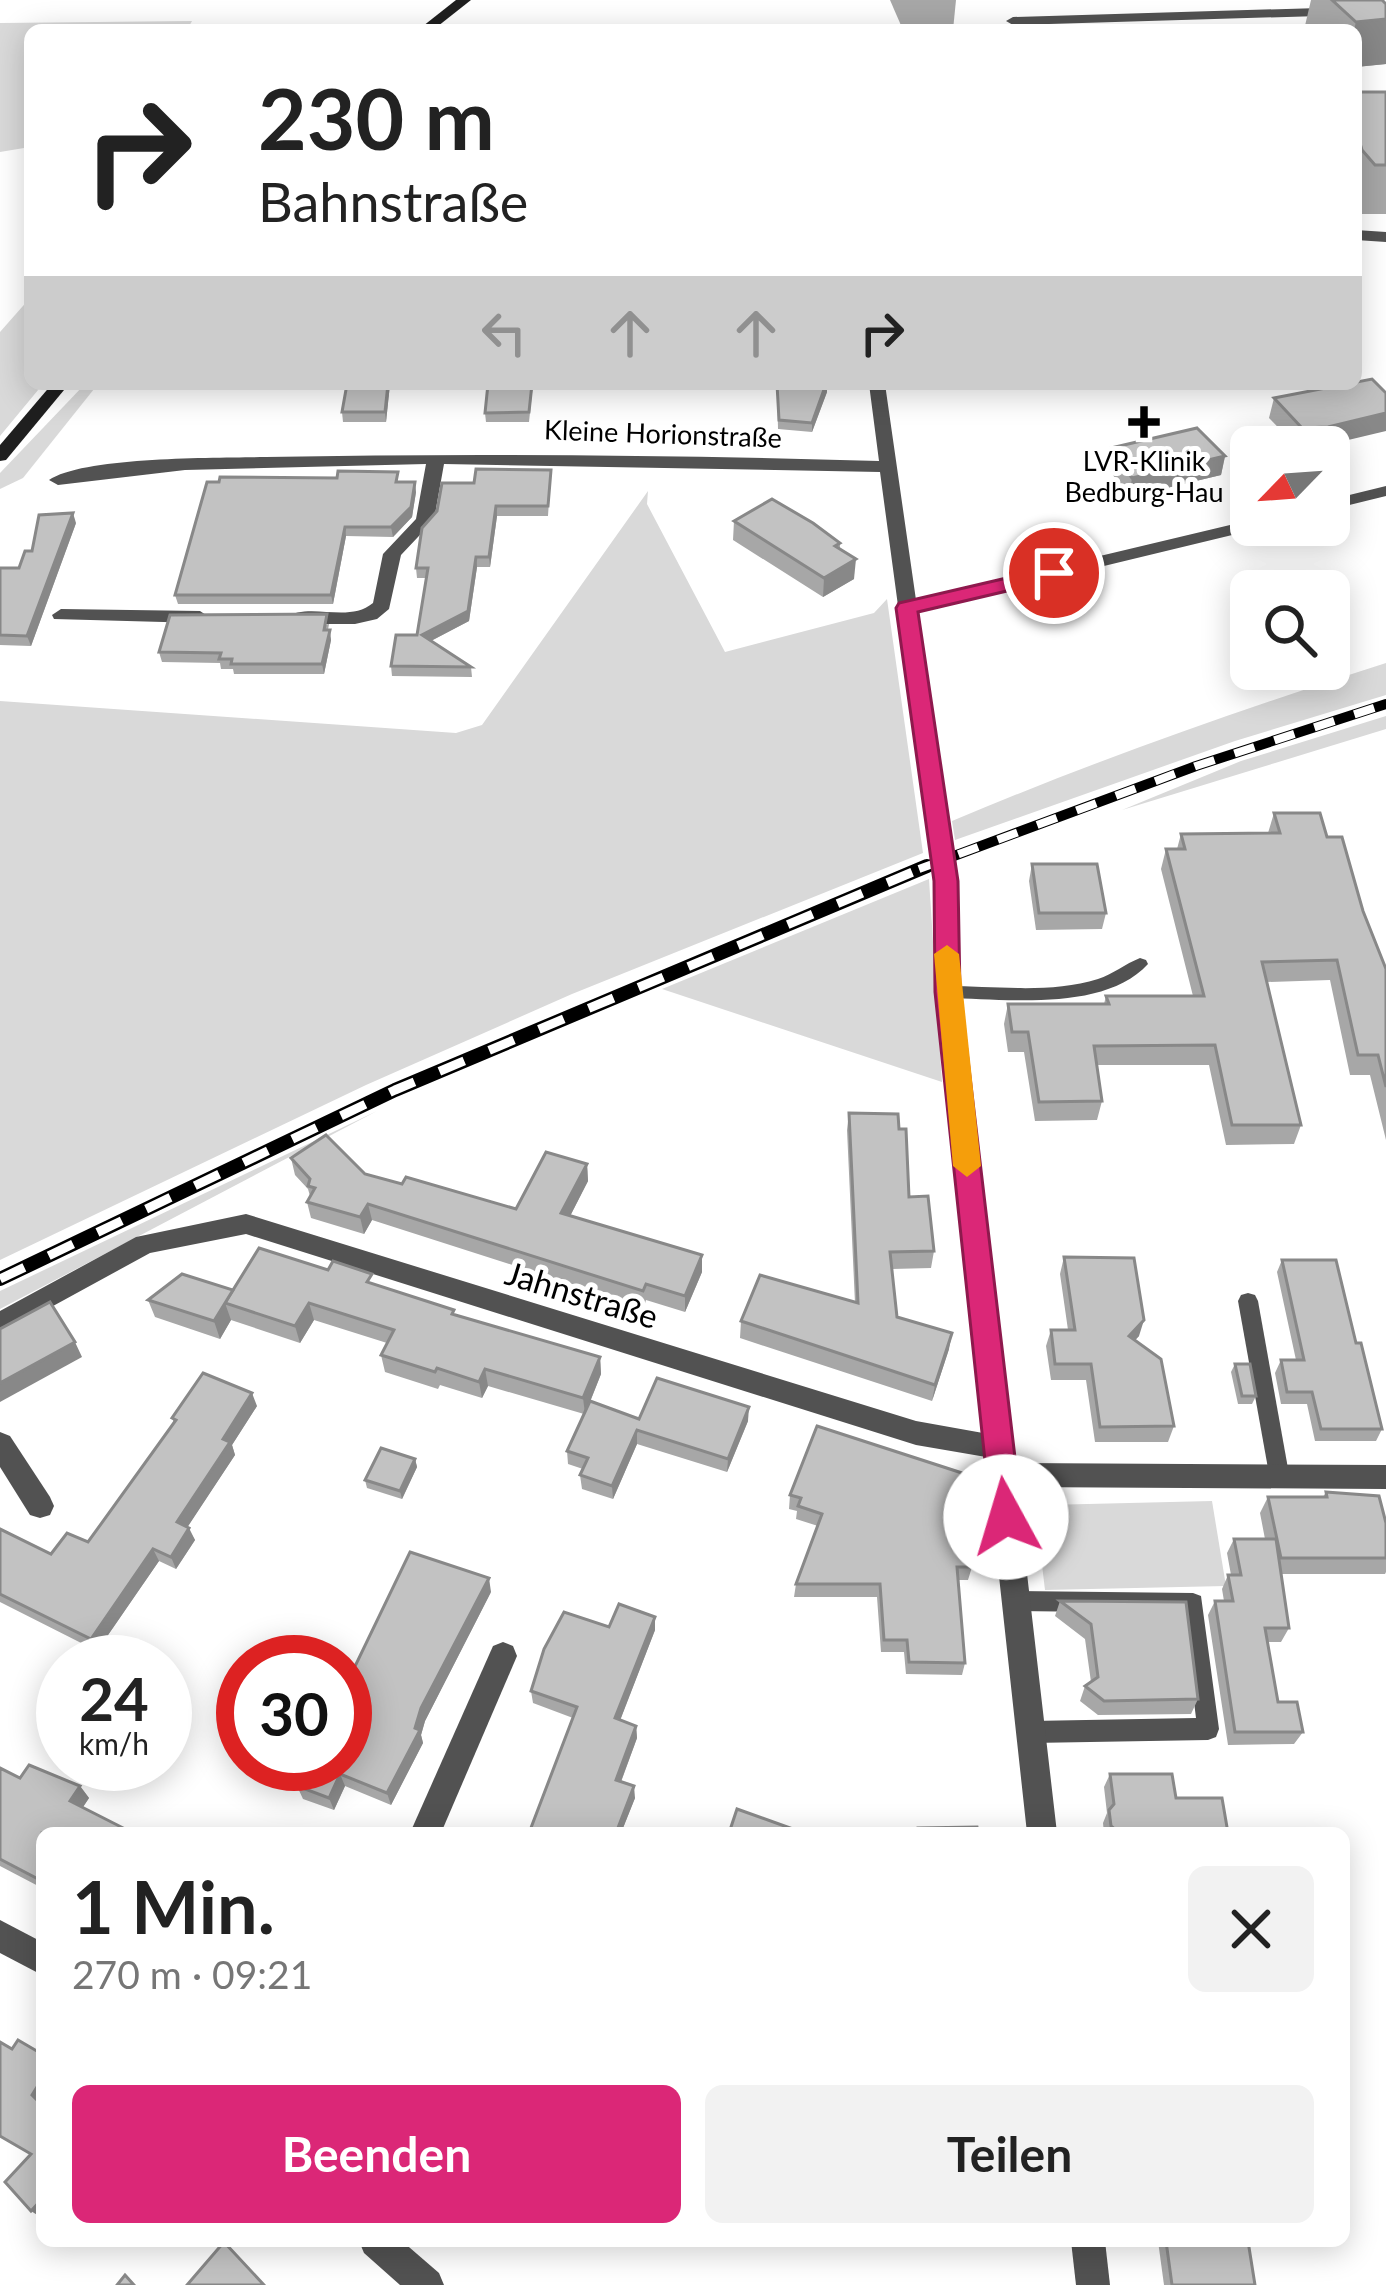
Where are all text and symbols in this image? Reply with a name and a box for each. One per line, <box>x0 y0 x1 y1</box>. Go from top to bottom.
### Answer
text: 230 m <box>258 67 495 168</box>
icon: right <box>60 72 216 228</box>
text: Bahnstraße <box>258 169 528 234</box>
icon: left <box>471 300 537 366</box>
icon: ahead <box>597 300 663 366</box>
icon: ahead <box>723 300 789 366</box>
icon: right <box>849 300 915 366</box>
marker: LVR-Klinik Bedburg-Hau <box>1128 406 1160 438</box>
street label: Kleine Horionstraße <box>544 412 782 454</box>
north arrow <box>1230 426 1350 546</box>
map controls <box>1230 426 1350 690</box>
place label: LVR-Klinik Bedburg-Hau <box>1064 444 1224 508</box>
pin <box>1003 522 1105 624</box>
icon: arrive <box>1021 540 1087 606</box>
button: search <box>1230 570 1350 690</box>
street label: Jahnstraße <box>501 1252 663 1336</box>
position arrow <box>943 1454 1069 1580</box>
speed limit sign: 30 <box>216 1635 372 1791</box>
text: 24 <box>79 1662 149 1734</box>
text: km/h <box>79 1725 149 1761</box>
text: 1 Min. <box>72 1863 275 1949</box>
button: close <box>1188 1866 1314 1992</box>
text: 270 m · 09:21 <box>72 1951 312 1997</box>
button: Beenden <box>72 2085 681 2223</box>
button: Teilen <box>705 2085 1314 2223</box>

